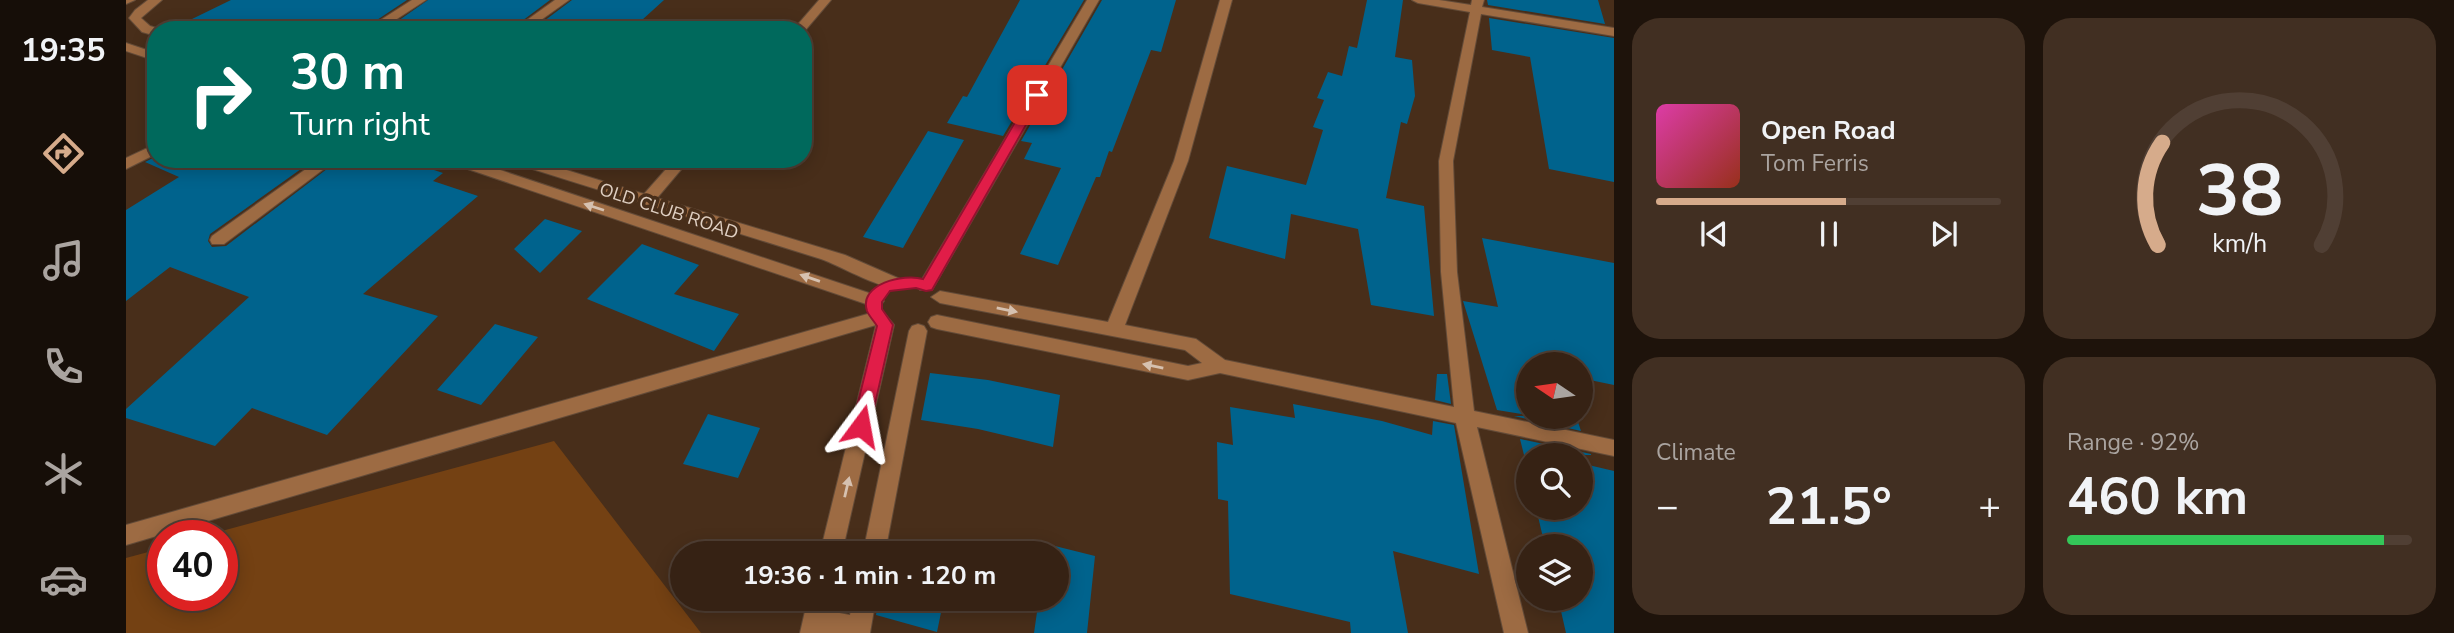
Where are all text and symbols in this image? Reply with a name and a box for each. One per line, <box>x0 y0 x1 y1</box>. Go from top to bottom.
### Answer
text: 19:35 <box>21 29 105 72</box>
text: 30 m <box>290 39 405 106</box>
icon: right <box>175 49 266 140</box>
pin <box>1007 65 1067 125</box>
icon: arrive <box>1018 76 1056 114</box>
text: Turn right <box>290 103 430 146</box>
text: Open Road <box>1761 113 1896 148</box>
icon: directions <box>39 129 88 178</box>
text: 38 <box>2196 141 2283 241</box>
text: Tom Ferris <box>1761 148 1869 179</box>
street label: OLD CLUB ROAD <box>596 177 742 245</box>
one-way arrow <box>584 201 605 212</box>
icon: previous <box>1695 215 1733 253</box>
icon: pause <box>1810 215 1848 253</box>
icon: next <box>1925 215 1963 253</box>
text: km/h <box>2212 227 2267 261</box>
icon: music <box>39 236 88 285</box>
one-way arrow <box>800 272 821 283</box>
one-way arrow <box>996 305 1018 316</box>
icon: phone <box>39 342 88 391</box>
north arrow <box>1516 352 1592 429</box>
map controls <box>1516 352 1593 611</box>
one-way arrow <box>1142 361 1164 372</box>
position arrow <box>824 389 898 463</box>
text: Range · 92% <box>2067 427 2199 458</box>
text: Climate <box>1656 437 1736 468</box>
button: search <box>1516 443 1593 520</box>
icon: climate <box>39 449 88 498</box>
text: 460 km <box>2067 461 2248 532</box>
text: 21.5° <box>1765 471 1892 542</box>
one-way arrow <box>842 476 853 498</box>
text: − <box>1656 481 1679 532</box>
text: + <box>1978 481 2001 532</box>
speed limit sign: 40 <box>147 520 238 611</box>
button: layers <box>1516 534 1593 611</box>
icon: car <box>39 555 88 604</box>
text: 19:36 · 1 min · 120 m <box>743 558 996 593</box>

